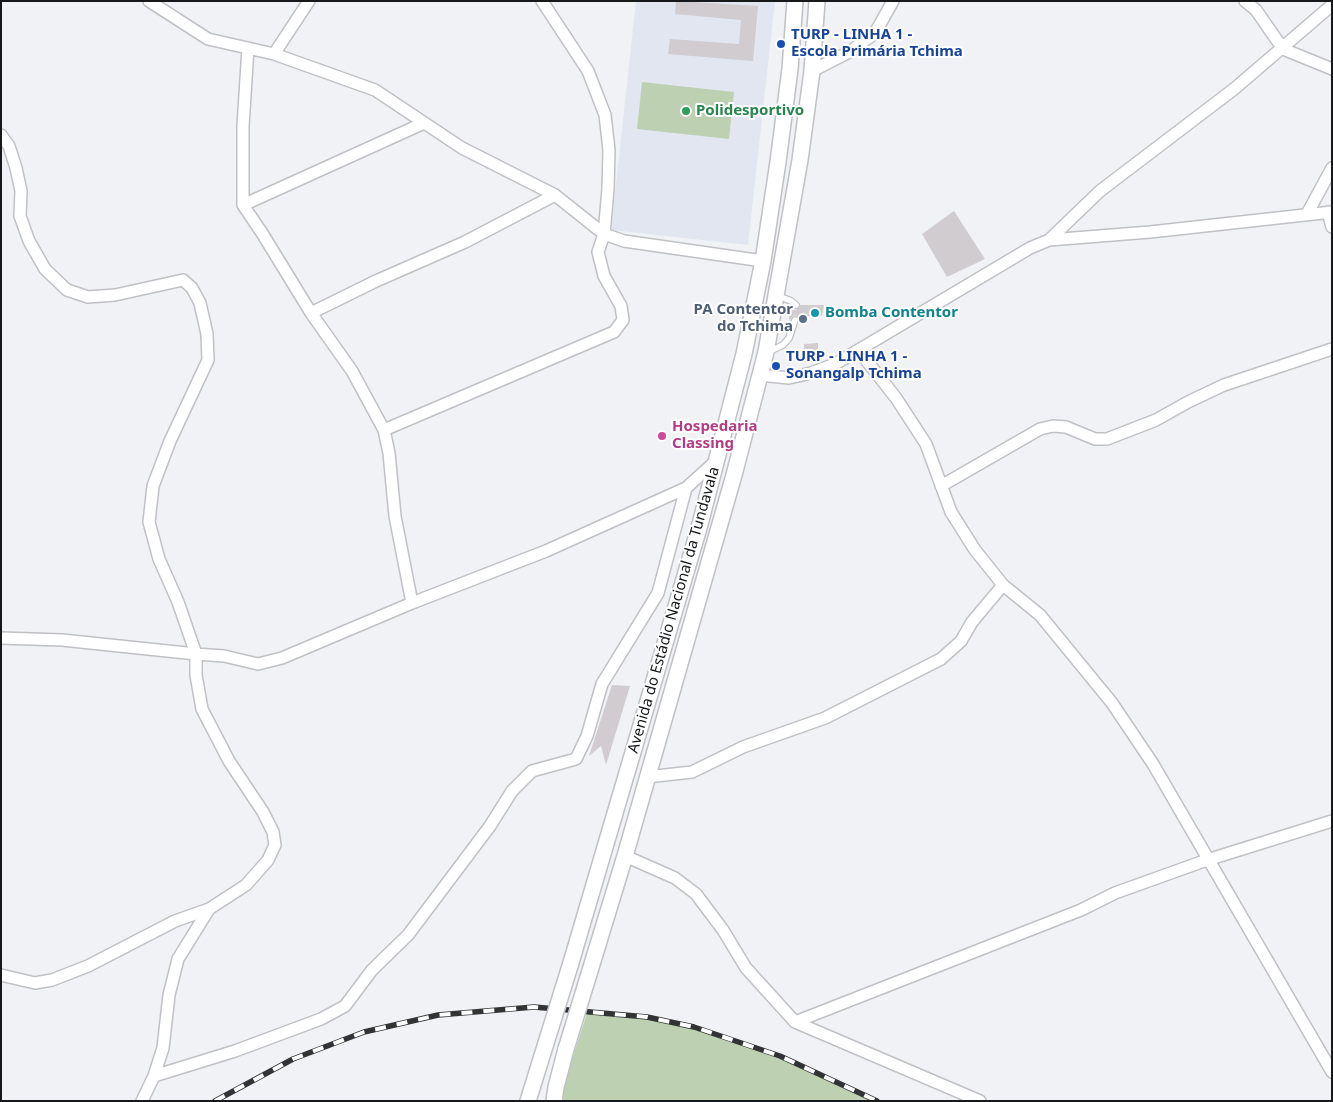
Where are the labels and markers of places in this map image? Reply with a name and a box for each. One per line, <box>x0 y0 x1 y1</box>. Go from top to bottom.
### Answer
place label: TURP - LINHA 1 - Escola Primária Tchima <box>791 26 963 61</box>
marker: TURP - LINHA 1 - Escola Primária Tchima <box>775 38 787 50</box>
place label: Polidesportivo <box>696 102 804 120</box>
marker: Polidesportivo <box>680 105 692 117</box>
place label: PA Contentor do Tchima <box>694 301 793 336</box>
place label: Bomba Contentor <box>825 304 958 322</box>
marker: Bomba Contentor <box>809 307 821 319</box>
marker: PA Contentor do Tchima <box>797 313 809 325</box>
place label: TURP - LINHA 1 - Sonangalp Tchima <box>786 348 922 383</box>
marker: TURP - LINHA 1 - Sonangalp Tchima <box>770 360 782 372</box>
place label: Hospedaria Classing <box>672 418 757 453</box>
marker: Hospedaria Classing <box>656 430 668 442</box>

